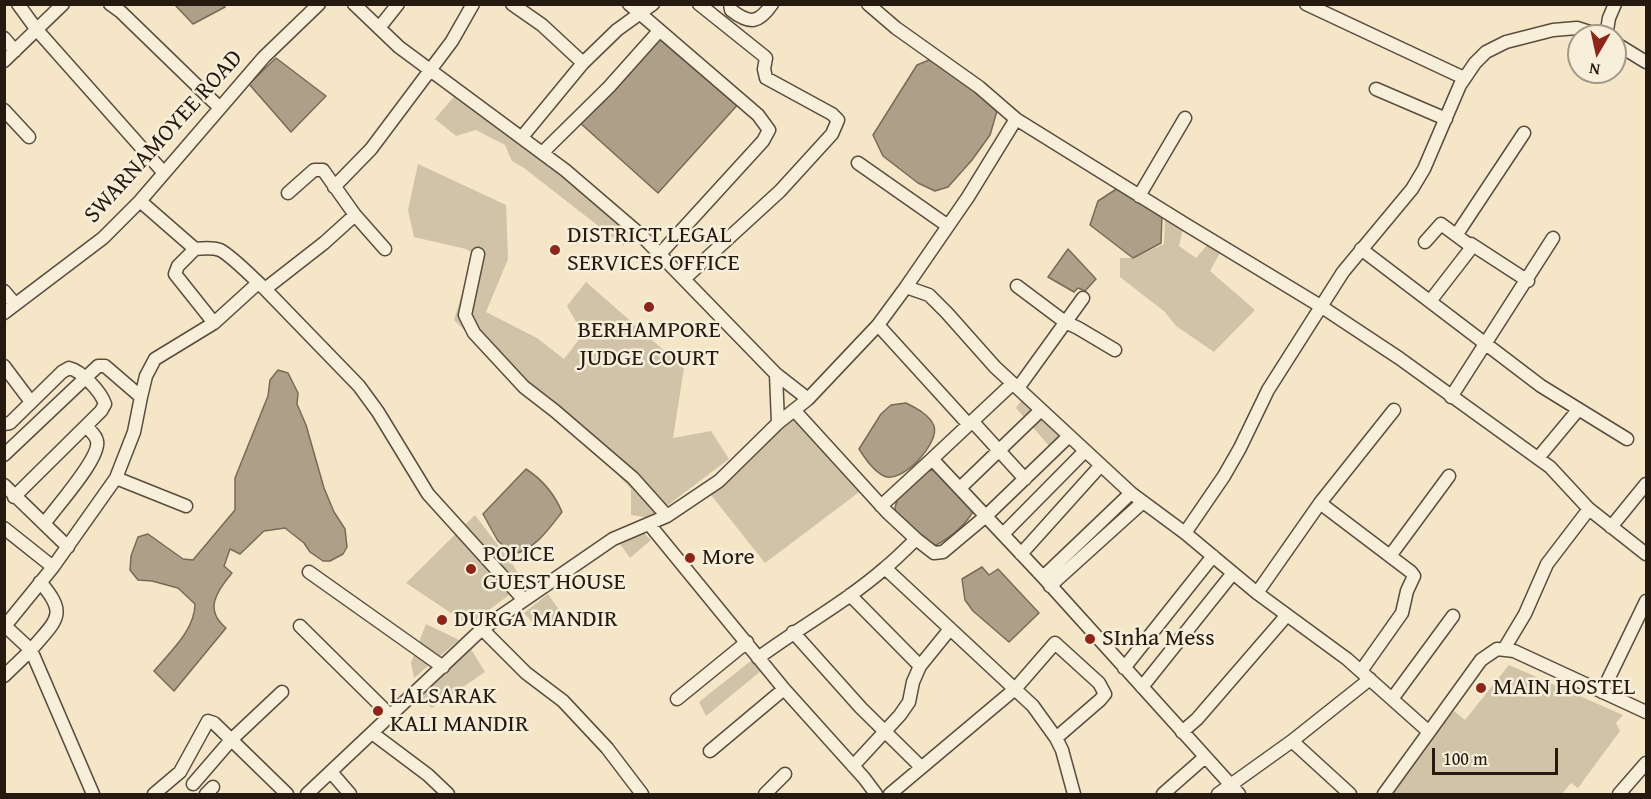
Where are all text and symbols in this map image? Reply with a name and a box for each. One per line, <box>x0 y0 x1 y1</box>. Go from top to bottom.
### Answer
north arrow <box>1567 24 1627 84</box>
street label: SWARNAMOYEE ROAD <box>79 44 249 230</box>
text: N <box>1587 57 1602 82</box>
place label: DISTRICT LEGAL SERVICES OFFICE <box>567 222 740 278</box>
marker: DISTRICT LEGAL SERVICES OFFICE <box>548 243 562 257</box>
marker: BERHAMPORE JUDGE COURT <box>642 300 656 314</box>
place label: BERHAMPORE JUDGE COURT <box>577 317 721 373</box>
place label: POLICE GUEST HOUSE <box>483 541 626 597</box>
place label: More <box>702 544 755 572</box>
marker: More <box>683 551 697 565</box>
marker: POLICE GUEST HOUSE <box>464 562 478 576</box>
place label: DURGA MANDIR <box>454 606 618 634</box>
marker: DURGA MANDIR <box>435 613 449 627</box>
place label: SInha Mess <box>1102 625 1215 653</box>
marker: SInha Mess <box>1083 632 1097 646</box>
place label: MAIN HOSTEL <box>1493 674 1635 702</box>
marker: MAIN HOSTEL <box>1474 681 1488 695</box>
place label: LALSARAK KALI MANDIR <box>390 683 529 739</box>
marker: LALSARAK KALI MANDIR <box>371 704 385 718</box>
scale bar <box>1435 736 1561 774</box>
text: 100 m <box>1443 745 1488 772</box>

